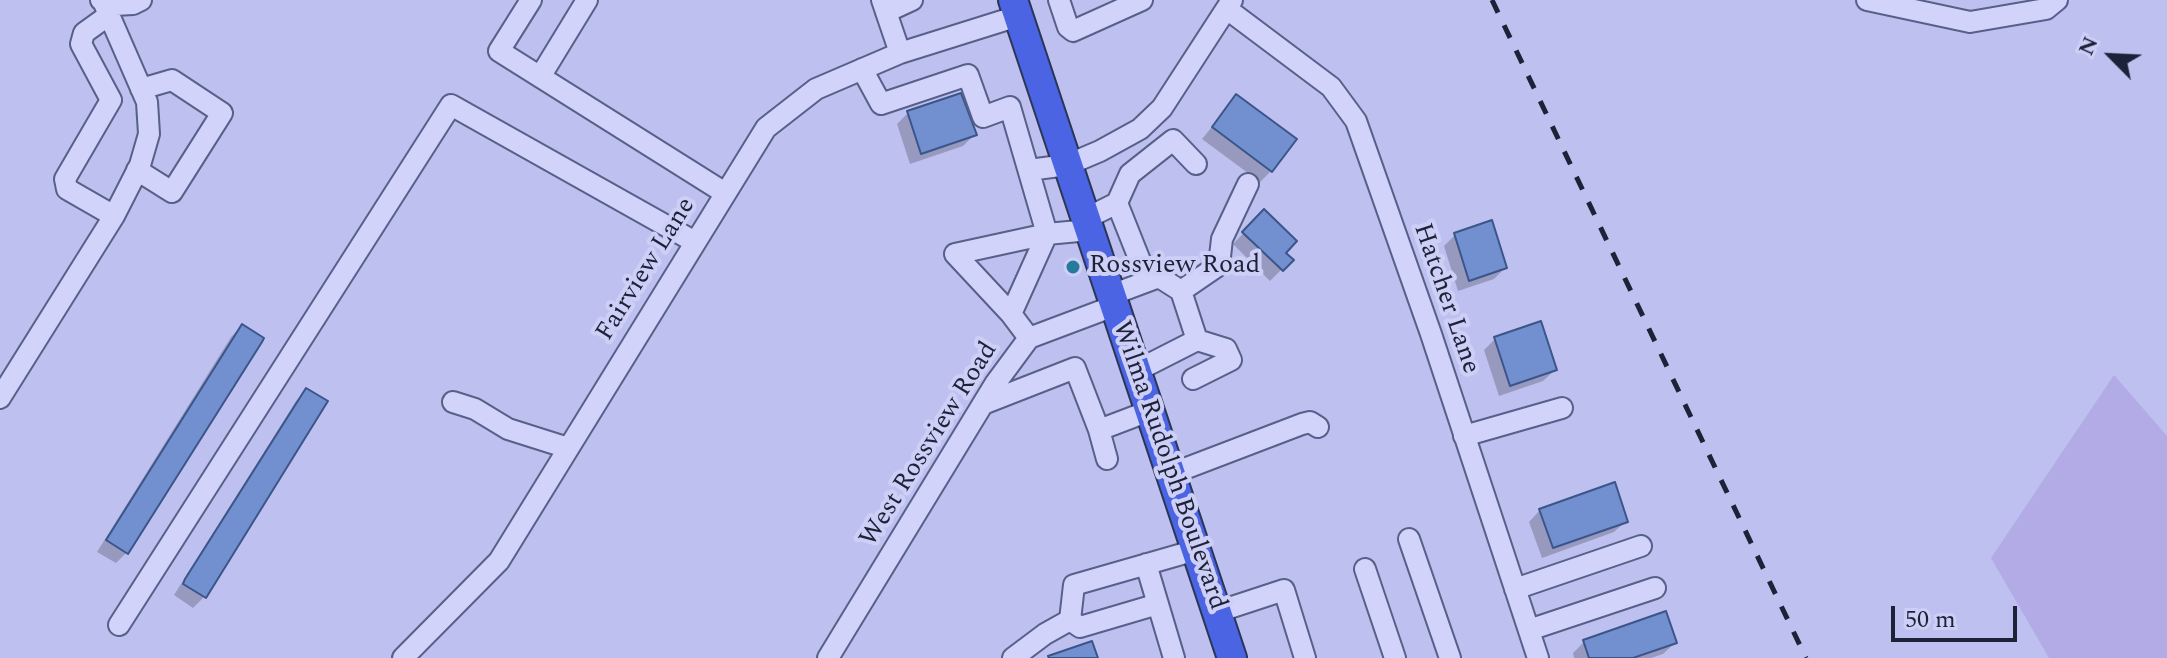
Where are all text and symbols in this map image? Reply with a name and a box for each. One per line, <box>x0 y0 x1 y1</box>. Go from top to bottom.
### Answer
north arrow <box>2071 16 2151 96</box>
text: N <box>2070 31 2107 61</box>
street label: Fairview Lane <box>591 193 703 347</box>
street label: Hatcher Lane <box>1405 220 1485 378</box>
place label: Rossview Road <box>1089 251 1260 283</box>
marker: Rossview Road <box>1064 258 1082 276</box>
street label: Wilma Rudolph Boulevard <box>1104 318 1232 614</box>
street label: West Rossview Road <box>854 337 1006 553</box>
scale bar <box>1895 590 2021 640</box>
text: 50 m <box>1905 602 1956 638</box>

